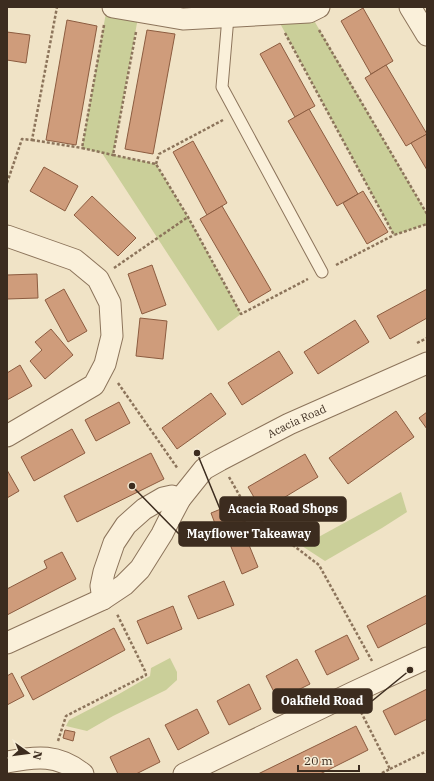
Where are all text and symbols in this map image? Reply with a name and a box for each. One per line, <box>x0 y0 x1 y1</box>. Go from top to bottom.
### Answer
street label: Acacia Road <box>265 401 329 441</box>
callout: Acacia Road Shops <box>220 497 346 521</box>
text: Acacia Road Shops <box>228 501 338 516</box>
callout: Mayflower Takeaway <box>179 522 319 546</box>
text: Mayflower Takeaway <box>187 526 311 541</box>
callout: Oakfield Road <box>273 689 372 713</box>
text: Oakfield Road <box>281 693 364 708</box>
north arrow <box>8 733 48 773</box>
scale bar <box>298 747 359 773</box>
text: N <box>30 750 46 762</box>
text: 20 m <box>304 753 333 768</box>

